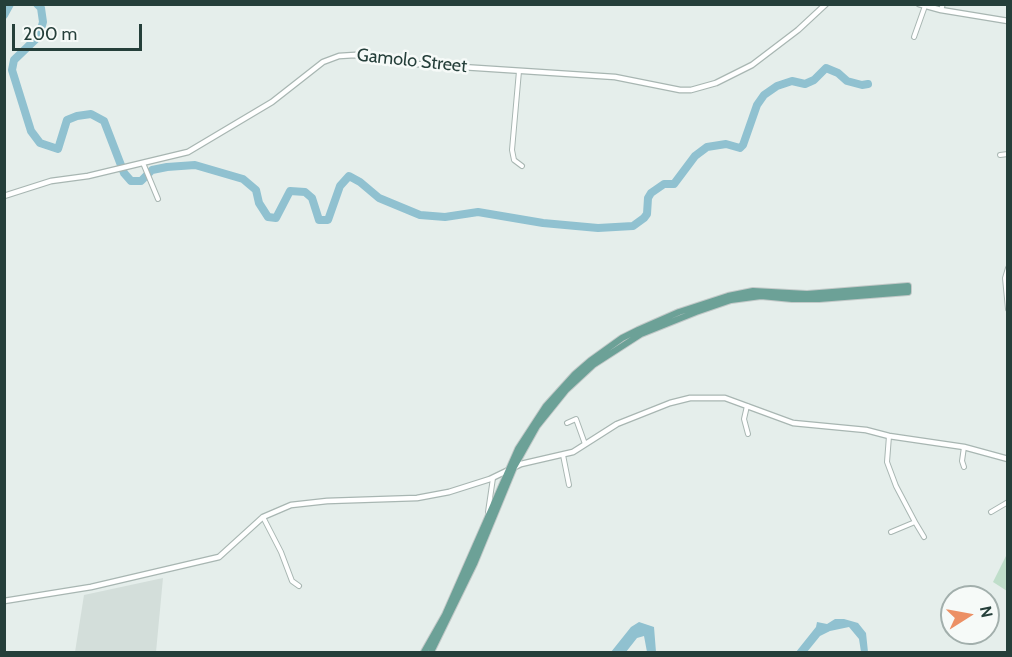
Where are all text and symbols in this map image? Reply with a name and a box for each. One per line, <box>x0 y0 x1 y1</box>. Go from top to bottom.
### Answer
scale bar <box>15 12 146 50</box>
text: 200 m <box>23 23 77 45</box>
street label: Gamolo Street <box>356 44 468 78</box>
north arrow <box>940 585 1000 645</box>
text: N <box>976 604 997 619</box>

